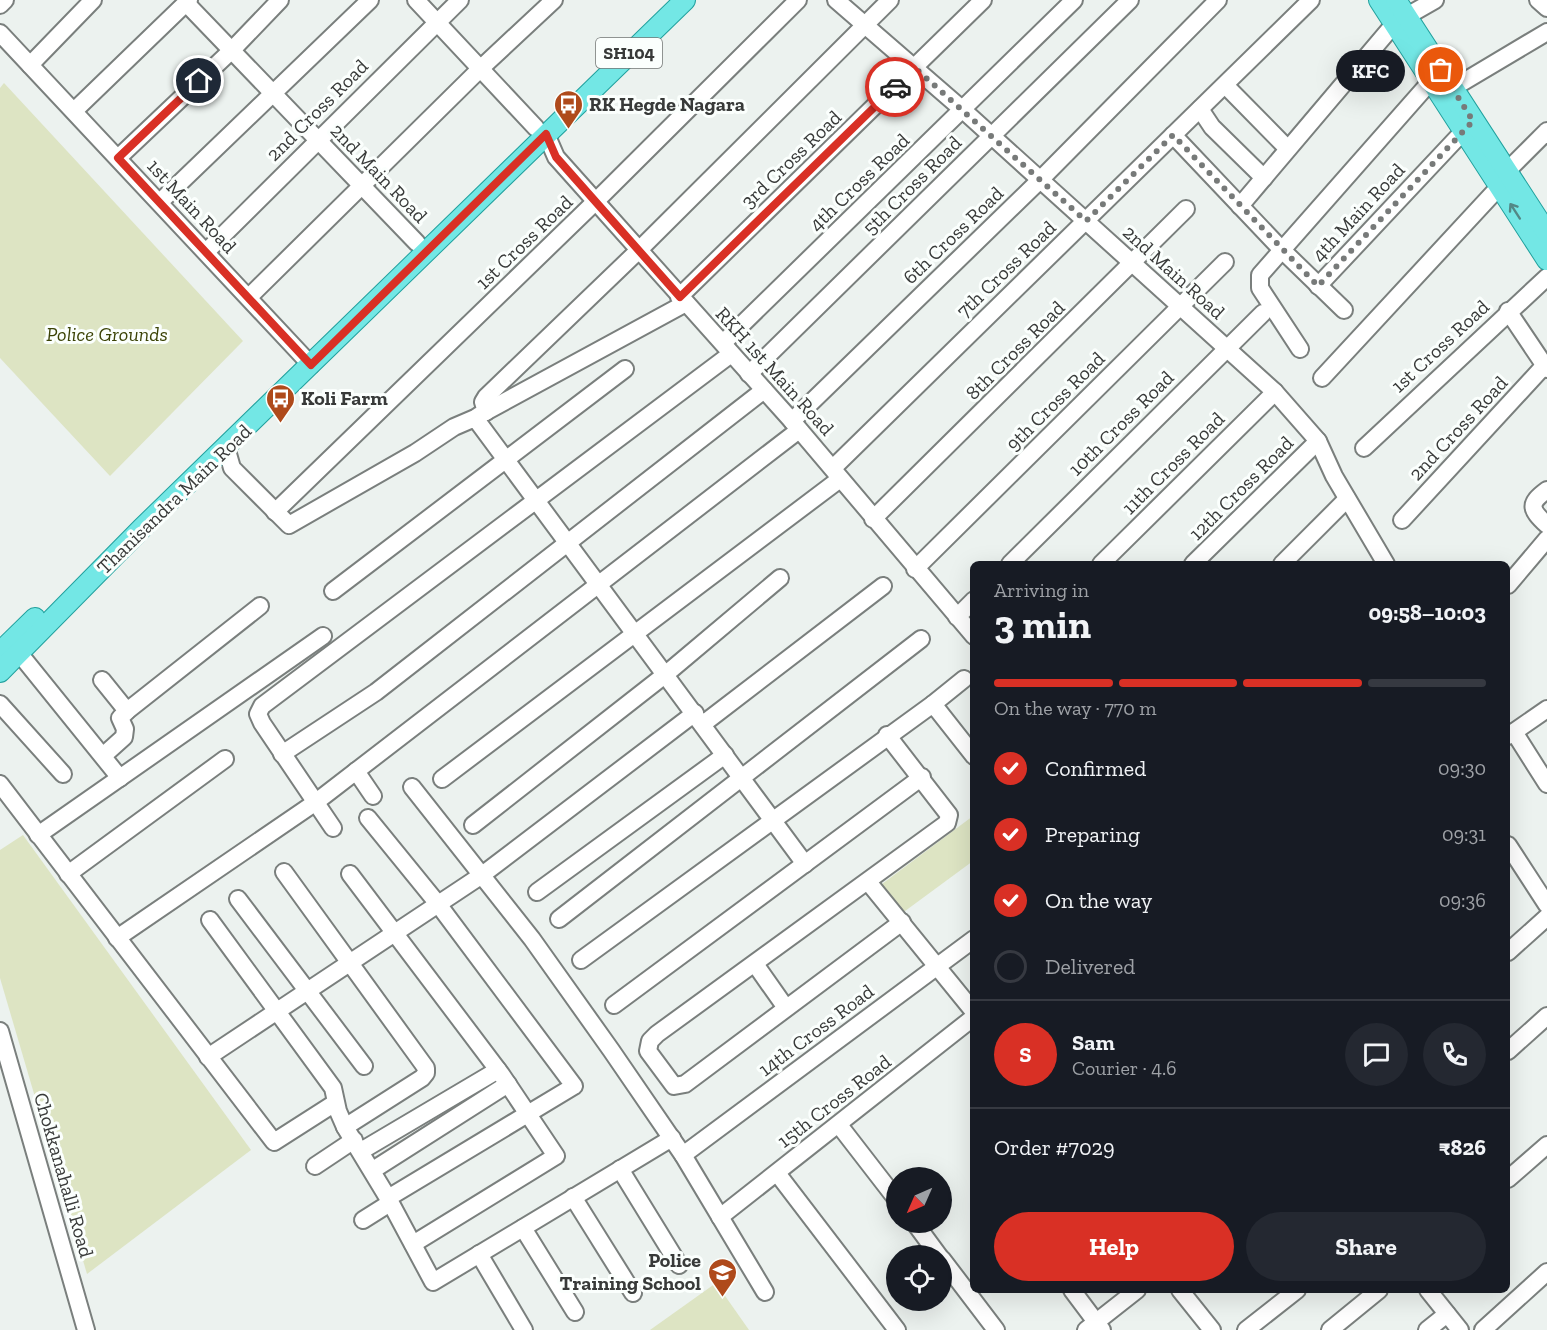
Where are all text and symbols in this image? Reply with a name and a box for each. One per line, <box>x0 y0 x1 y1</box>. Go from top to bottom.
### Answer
road number: SH104 <box>596 38 662 68</box>
pin <box>1415 44 1466 95</box>
callout: KFC <box>1336 49 1405 91</box>
icon: bag <box>1424 53 1457 86</box>
street label: 2nd Cross Road <box>261 54 373 166</box>
pin <box>173 55 224 106</box>
courier <box>865 57 925 117</box>
text: KFC <box>1352 59 1389 83</box>
icon: home <box>182 64 215 97</box>
icon: car <box>879 71 912 104</box>
bus stop icon: RK Hegde Nagara <box>552 88 584 130</box>
place label: RK Hegde Nagara <box>589 92 745 116</box>
street label: 3rd Cross Road <box>736 105 846 213</box>
street label: 2nd Main Road <box>326 118 432 228</box>
street label: 4th Cross Road <box>804 128 914 236</box>
street label: 5th Cross Road <box>858 131 966 239</box>
street label: 1st Main Road <box>142 154 242 258</box>
street label: 4th Main Road <box>1306 158 1410 266</box>
street label: 6th Cross Road <box>898 181 1008 289</box>
street label: 1st Cross Road <box>471 190 577 294</box>
one-way arrow <box>1509 203 1521 220</box>
street label: 7th Cross Road <box>951 216 1061 322</box>
street label: 2nd Main Road <box>1118 220 1230 324</box>
street label: 8th Cross Road <box>960 295 1070 405</box>
street label: 1st Cross Road <box>1386 295 1494 397</box>
street label: RKH 1st Main Road <box>711 302 839 440</box>
park label: Police Grounds <box>46 322 168 346</box>
street label: 9th Cross Road <box>1000 346 1110 456</box>
street label: 10th Cross Road <box>1063 365 1179 481</box>
street label: 2nd Cross Road <box>1404 371 1512 485</box>
bus stop icon: Koli Farm <box>264 382 296 424</box>
place label: Koli Farm <box>301 386 388 410</box>
street label: 11th Cross Road <box>1117 407 1229 519</box>
street label: Thanisandra Main Road <box>92 419 256 579</box>
street label: 12th Cross Road <box>1184 431 1298 545</box>
text: Arriving in <box>994 578 1089 602</box>
text: 09:58–10:03 <box>1369 599 1486 626</box>
text: 3 min <box>994 601 1091 648</box>
text: On the way · 770 m <box>994 696 1157 720</box>
icon: check <box>994 752 1027 785</box>
text: Confirmed <box>1045 755 1146 782</box>
text: 09:30 <box>1438 756 1486 780</box>
icon: check <box>994 818 1027 851</box>
text: Preparing <box>1045 821 1140 848</box>
text: 09:31 <box>1442 822 1486 846</box>
icon: check <box>994 884 1027 917</box>
text: On the way <box>1045 887 1152 914</box>
text: 09:36 <box>1439 888 1486 912</box>
text: Delivered <box>1045 953 1135 980</box>
street label: 14th Cross Road <box>754 979 878 1081</box>
button: chat <box>1345 1023 1408 1086</box>
button: phone <box>1423 1023 1486 1086</box>
text: Sam <box>1072 1029 1115 1056</box>
text: S <box>1019 1041 1032 1068</box>
street label: 15th Cross Road <box>772 1049 896 1153</box>
text: Courier · 4.6 <box>1072 1056 1177 1080</box>
street label: Chokkanahalli Road <box>29 1090 99 1260</box>
text: Order #7029 <box>994 1134 1115 1161</box>
text: ₹826 <box>1439 1134 1486 1161</box>
north arrow <box>886 1167 952 1233</box>
map controls <box>886 1167 952 1311</box>
button: Help <box>994 1212 1234 1281</box>
button: Share <box>1246 1212 1486 1281</box>
button: locate <box>886 1245 952 1311</box>
place label: Police Training School <box>559 1248 701 1295</box>
school or university icon: Police Training School <box>706 1256 738 1298</box>

